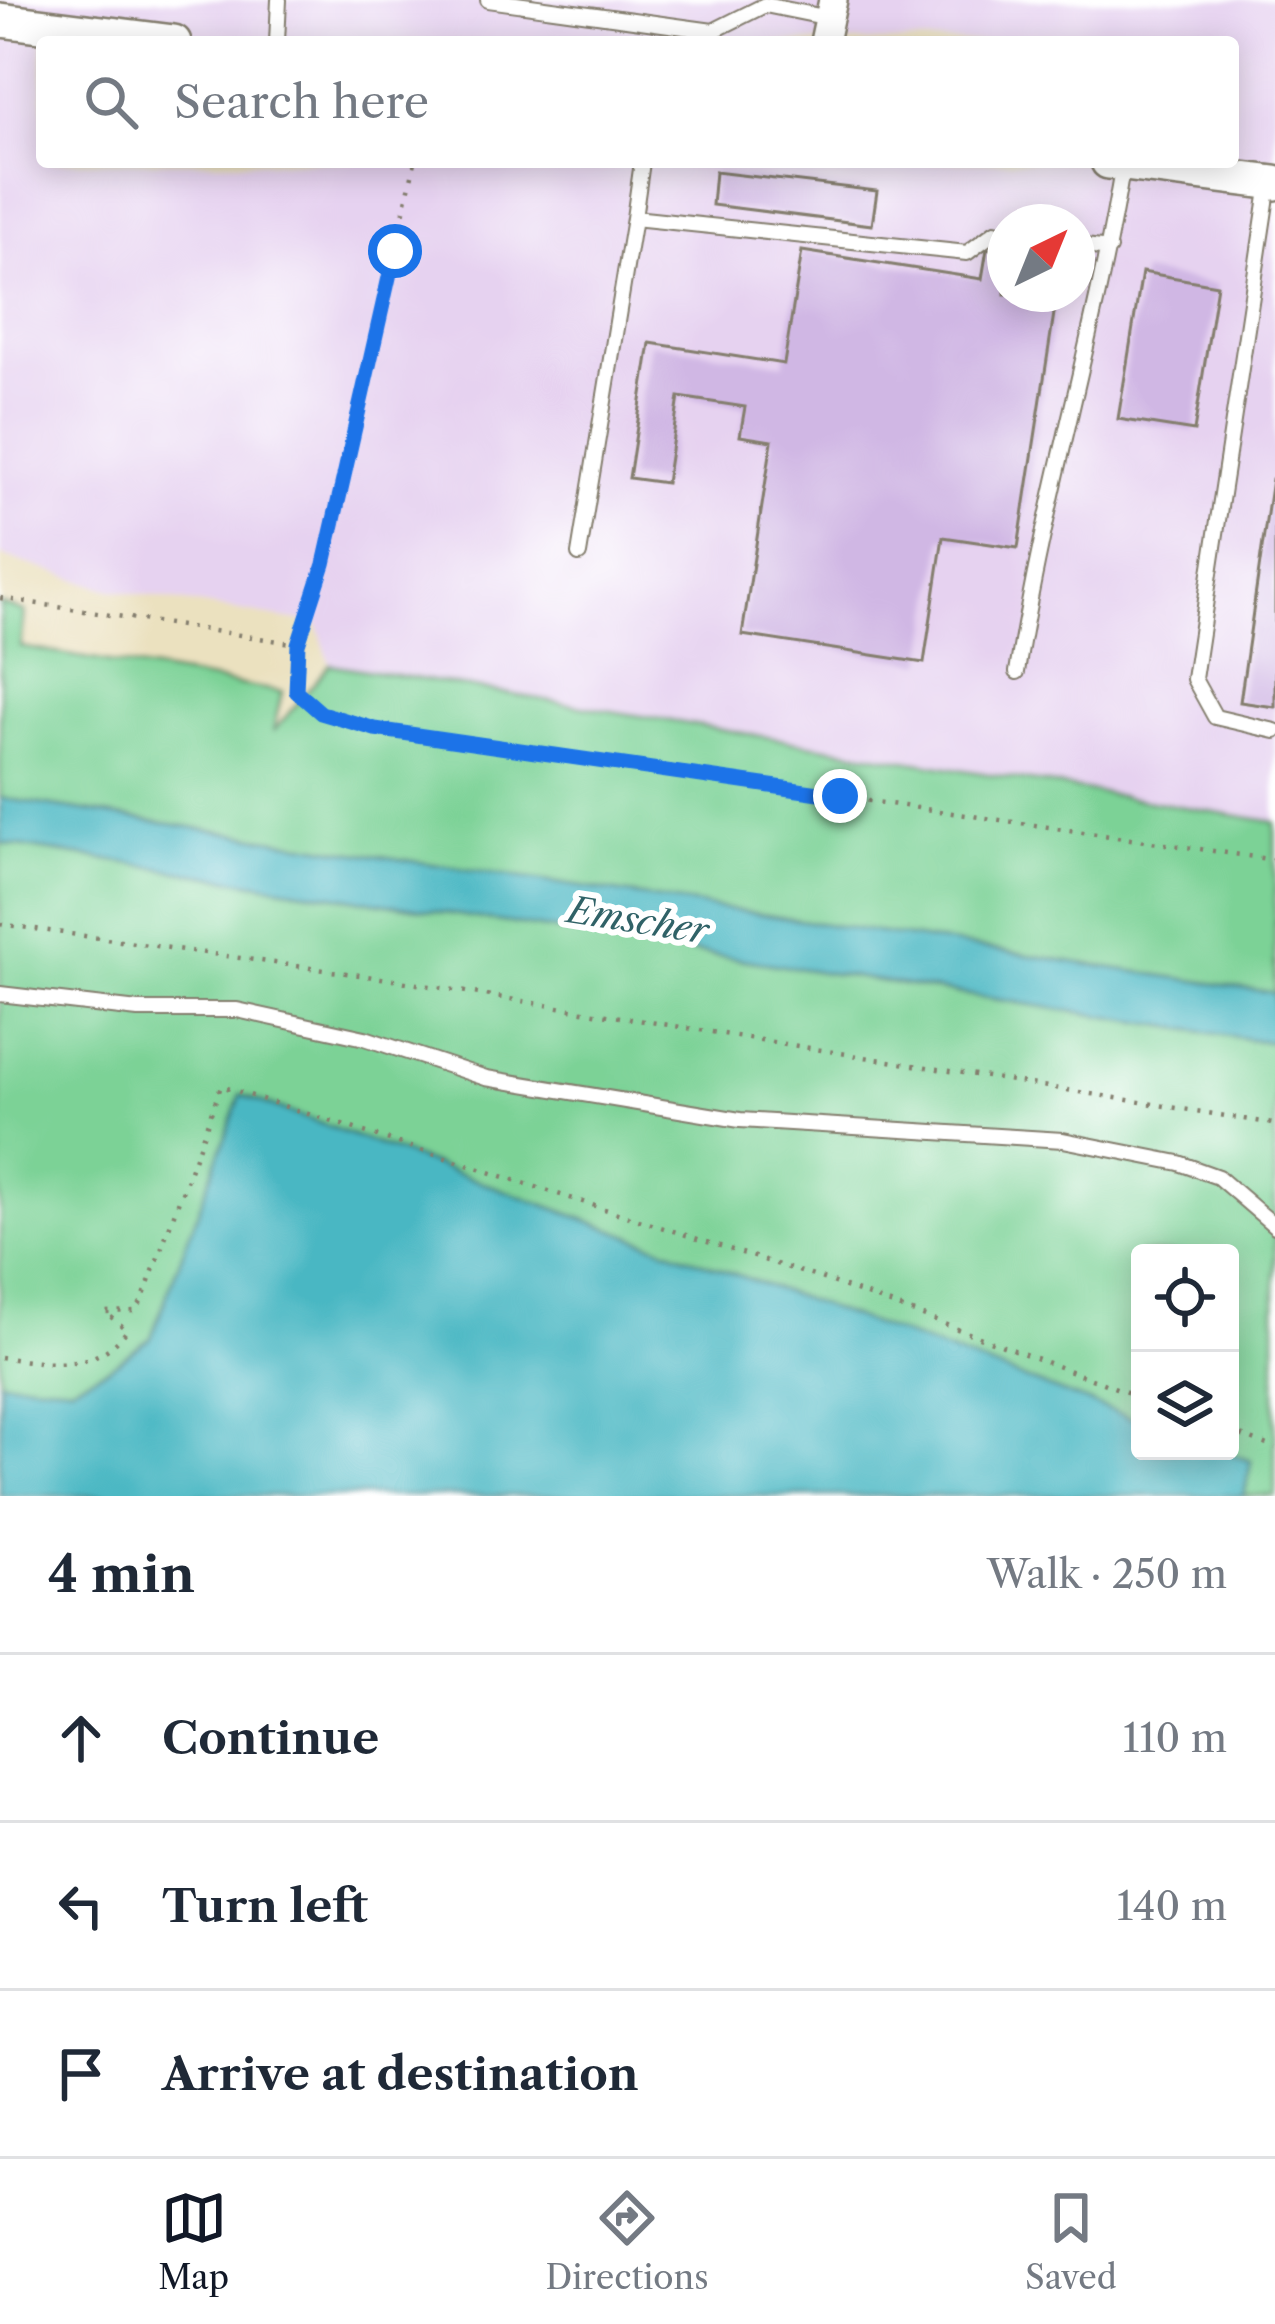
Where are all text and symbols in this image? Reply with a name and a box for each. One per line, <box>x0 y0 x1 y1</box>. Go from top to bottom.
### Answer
search box <box>36 36 1239 168</box>
icon: search <box>78 69 144 135</box>
text: Search here <box>174 74 429 130</box>
north arrow <box>987 204 1095 312</box>
route start <box>368 224 422 278</box>
route end <box>813 769 867 823</box>
water label: Emscher <box>562 887 714 953</box>
map controls <box>1131 1244 1239 1460</box>
button: locate <box>1131 1244 1239 1352</box>
button: layers <box>1131 1352 1239 1460</box>
text: 4 min <box>48 1543 195 1605</box>
text: Walk · 250 m <box>987 1550 1227 1598</box>
icon: ahead <box>48 1705 114 1771</box>
text: Continue <box>162 1710 379 1766</box>
text: 110 m <box>1123 1714 1227 1762</box>
icon: left <box>48 1873 114 1939</box>
text: Turn left <box>162 1878 368 1934</box>
text: 140 m <box>1117 1882 1227 1930</box>
icon: arrive <box>48 2041 114 2107</box>
text: Arrive at destination <box>162 2046 639 2102</box>
tab: Map <box>158 2185 229 2298</box>
tab: Directions <box>546 2185 709 2298</box>
tab: Saved <box>1025 2185 1117 2298</box>

